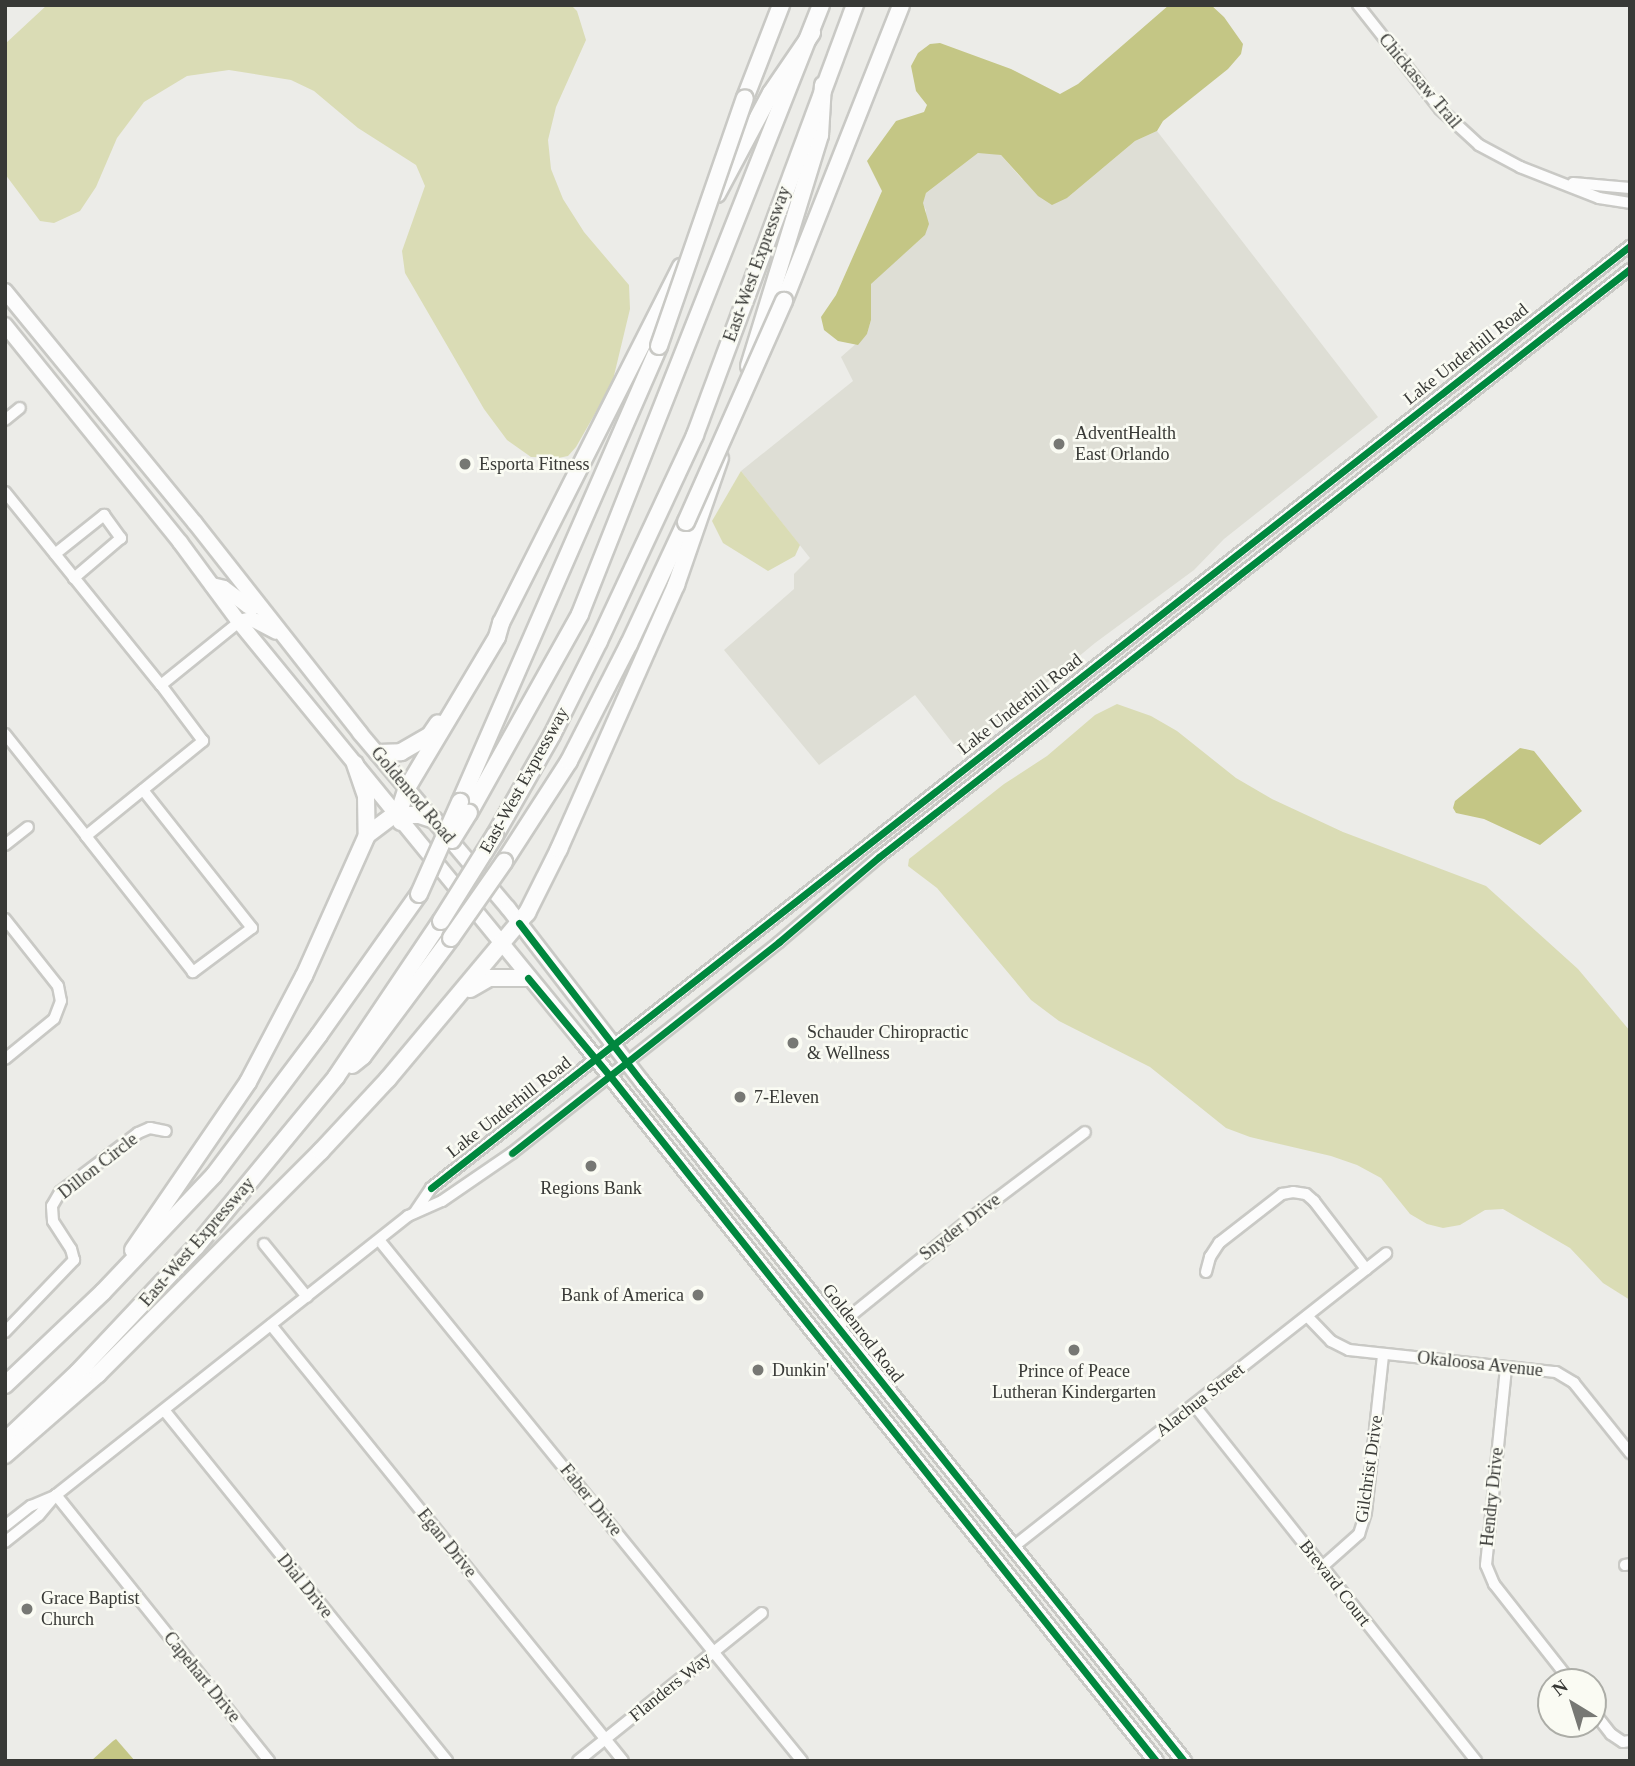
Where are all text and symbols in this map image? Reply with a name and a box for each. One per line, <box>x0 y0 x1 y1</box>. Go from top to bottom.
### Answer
street label: Chickasaw Trail <box>1374 29 1466 133</box>
street label: East-West Expressway <box>719 183 795 345</box>
street label: Lake Underhill Road <box>1399 299 1533 409</box>
place label: AdventHealth East Orlando <box>1075 423 1176 466</box>
marker: AdventHealth East Orlando <box>1049 434 1069 454</box>
place label: Esporta Fitness <box>479 453 589 475</box>
marker: Esporta Fitness <box>457 456 473 472</box>
street label: Lake Underhill Road <box>953 649 1087 759</box>
street label: East-West Expressway <box>475 703 573 857</box>
street label: Goldenrod Road <box>366 742 460 848</box>
place label: Schauder Chiropractic & Wellness <box>807 1022 968 1064</box>
marker: Schauder Chiropractic & Wellness <box>785 1035 801 1051</box>
street label: Lake Underhill Road <box>442 1052 576 1162</box>
place label: 7-Eleven <box>754 1086 819 1108</box>
marker: 7-Eleven <box>732 1089 748 1105</box>
street label: Dillon Circle <box>54 1128 142 1204</box>
marker: Regions Bank <box>583 1158 599 1174</box>
street label: East-West Expressway <box>135 1173 259 1311</box>
place label: Regions Bank <box>540 1177 642 1199</box>
street label: Snyder Drive <box>915 1189 1005 1265</box>
street label: Goldenrod Road <box>818 1279 908 1387</box>
place label: Bank of America <box>560 1284 684 1306</box>
marker: Bank of America <box>690 1287 706 1303</box>
marker: Prince of Peace Lutheran Kindergarten <box>1066 1342 1082 1358</box>
street label: Okaloosa Avenue <box>1416 1347 1544 1381</box>
place label: Dunkin' <box>772 1359 829 1381</box>
street label: Alachua Street <box>1151 1359 1249 1441</box>
place label: Prince of Peace Lutheran Kindergarten <box>992 1361 1156 1404</box>
marker: Dunkin' <box>750 1362 766 1378</box>
street label: Gilchrist Drive <box>1351 1414 1387 1524</box>
street label: Hendry Drive <box>1476 1446 1508 1548</box>
street label: Faber Drive <box>555 1460 627 1540</box>
street label: Egan Drive <box>413 1504 481 1582</box>
street label: Brevard Court <box>1295 1536 1375 1630</box>
street label: Dial Drive <box>273 1549 337 1623</box>
place label: Grace Baptist Church <box>41 1588 139 1630</box>
marker: Grace Baptist Church <box>19 1601 35 1617</box>
street label: Capehart Drive <box>159 1627 245 1727</box>
street label: Flanders Way <box>625 1647 715 1727</box>
north arrow <box>1537 1668 1607 1738</box>
text: N <box>1548 1675 1572 1700</box>

